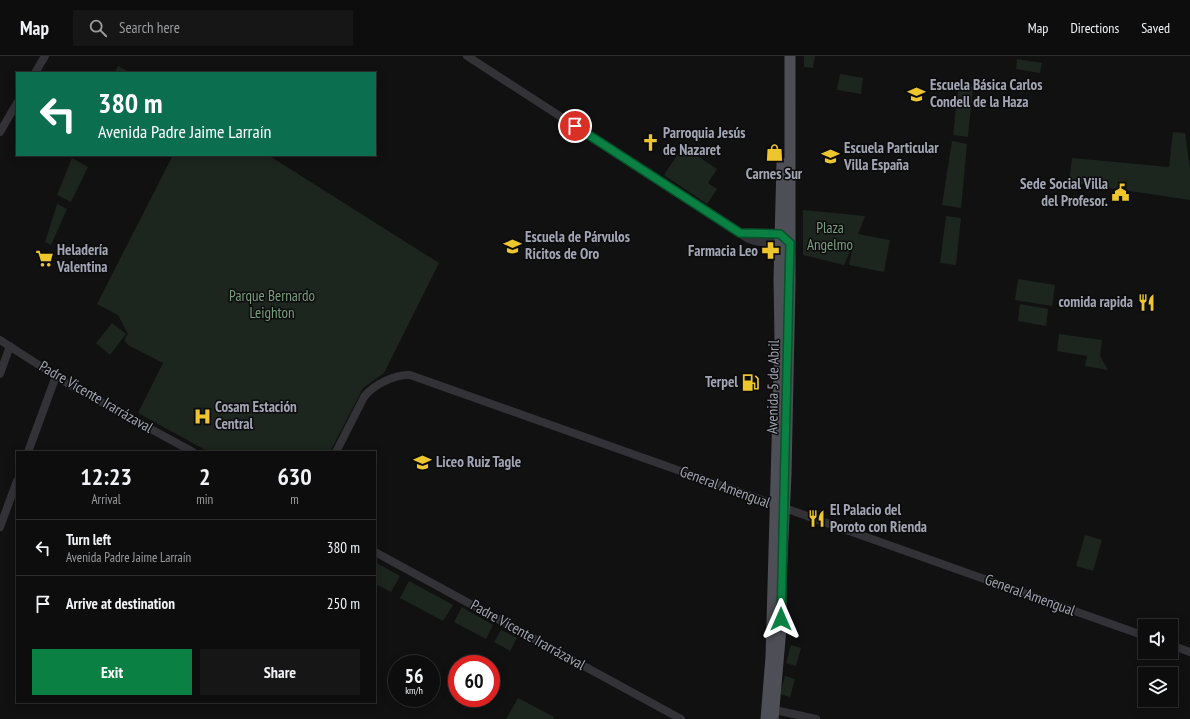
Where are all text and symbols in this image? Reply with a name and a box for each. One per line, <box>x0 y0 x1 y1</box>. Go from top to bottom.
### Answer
search box <box>73 10 353 46</box>
text: Map <box>20 16 49 40</box>
icon: search <box>87 17 109 39</box>
text: Search here <box>119 18 180 37</box>
text: Map <box>1028 19 1048 37</box>
text: Directions <box>1070 19 1119 37</box>
text: Saved <box>1141 19 1170 37</box>
place label: Escuela Básica Carlos Condell de la Haza <box>930 75 1042 111</box>
text: 380 m <box>98 84 162 121</box>
school or university icon: Escuela Básica Carlos Condell de la Haza <box>907 84 927 104</box>
icon: left <box>32 88 84 140</box>
pin <box>558 109 592 143</box>
icon: arrive <box>564 115 586 137</box>
text: Avenida Padre Jaime Larraín <box>98 120 272 143</box>
place label: Parroquia Jesús de Nazaret <box>663 123 745 159</box>
church icon: Parroquia Jesús de Nazaret <box>640 132 660 152</box>
place label: Escuela Particular Villa España <box>843 138 939 174</box>
shop icon: Carnes Sur <box>764 143 784 163</box>
school or university icon: Escuela Particular Villa España <box>821 147 841 167</box>
place label: Carnes Sur <box>746 164 803 183</box>
place label: Sede Social Villa del Profesor. <box>1020 174 1108 210</box>
public building icon: Sede Social Villa del Profesor. <box>1111 183 1131 203</box>
park label: Plaza Angelmo <box>807 218 853 254</box>
place label: Escuela de Párvulos Ricitos de Oro <box>525 227 630 263</box>
school or university icon: Escuela de Párvulos Ricitos de Oro <box>502 236 522 256</box>
place label: Heladería Valentina <box>56 240 108 276</box>
place label: Farmacia Leo <box>688 241 758 260</box>
pharmacy icon: Farmacia Leo <box>761 241 781 261</box>
supermarket icon: Heladería Valentina <box>34 249 54 269</box>
park label: Parque Bernardo Leighton <box>229 286 315 322</box>
place label: comida rapida <box>1058 292 1133 311</box>
restaurant icon: comida rapida <box>1136 292 1156 312</box>
street label: Avenida 5 de Abril <box>762 339 783 434</box>
street label: Padre Vicente Irarrázaval <box>36 356 157 437</box>
place label: Terpel <box>705 372 738 391</box>
fuel station icon: Terpel <box>741 372 761 392</box>
place label: Cosam Estación Central <box>215 397 297 433</box>
hospital icon: Cosam Estación Central <box>192 406 212 426</box>
school or university icon: Liceo Ruiz Tagle <box>413 452 433 472</box>
place label: Liceo Ruiz Tagle <box>436 452 521 471</box>
text: 12:23 <box>80 461 132 492</box>
text: 2 <box>199 461 210 492</box>
text: 630 <box>277 461 312 492</box>
street label: General Amengual <box>677 461 773 512</box>
text: Arrival <box>91 491 121 508</box>
text: min <box>196 491 213 508</box>
text: m <box>290 491 299 508</box>
place label: El Palacio del Poroto con Rienda <box>830 500 927 536</box>
restaurant icon: El Palacio del Poroto con Rienda <box>807 509 827 529</box>
text: Turn left <box>66 530 111 549</box>
icon: left <box>32 537 54 559</box>
text: 380 m <box>327 538 360 557</box>
text: Avenida Padre Jaime Larraín <box>66 549 191 566</box>
street label: General Amengual <box>982 569 1078 620</box>
icon: arrive <box>32 593 54 615</box>
text: Arrive at destination <box>66 594 175 613</box>
text: 250 m <box>327 594 360 613</box>
street label: Padre Vicente Irarrázaval <box>468 595 589 674</box>
position arrow <box>760 598 802 640</box>
map controls <box>1138 619 1178 707</box>
button: sound <box>1138 619 1178 659</box>
button: Exit <box>32 649 192 695</box>
button: Share <box>200 649 360 695</box>
speed limit sign: 60 <box>448 655 500 707</box>
text: 56 <box>404 663 424 689</box>
button: layers <box>1138 667 1178 707</box>
text: km/h <box>405 684 423 697</box>

